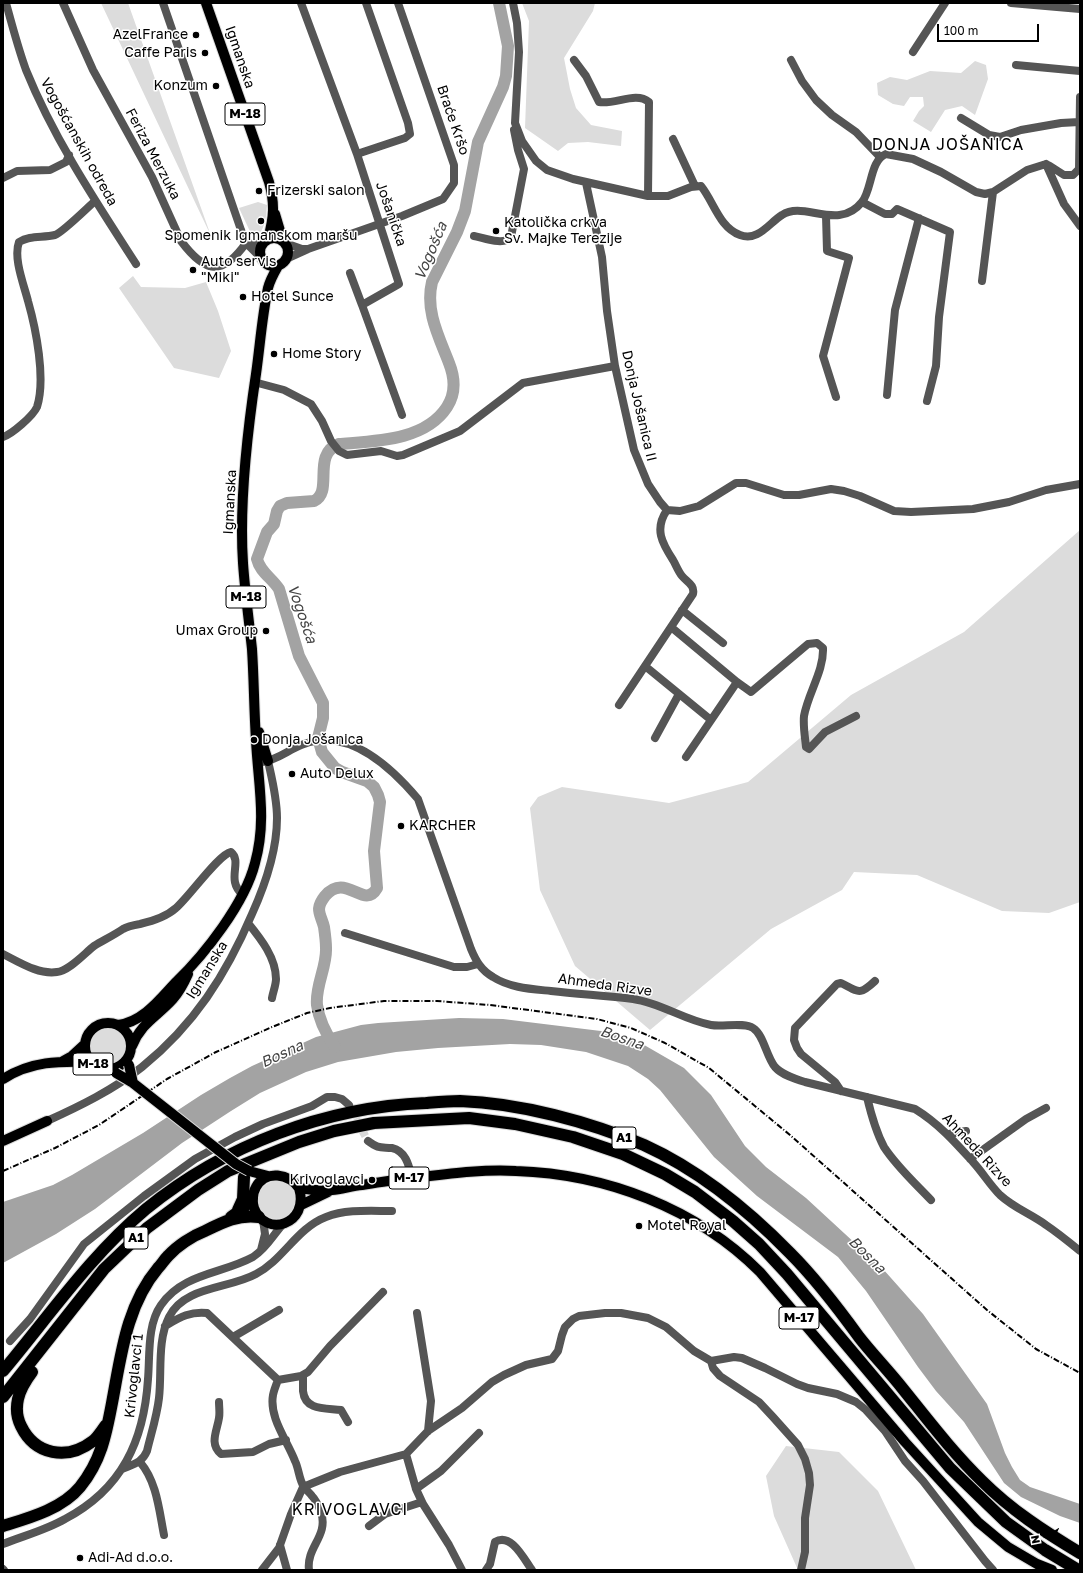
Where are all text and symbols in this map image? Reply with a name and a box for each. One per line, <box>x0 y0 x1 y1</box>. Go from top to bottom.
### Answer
scale bar <box>939 16 1041 42</box>
text: 100 m <box>944 23 978 38</box>
street label: Igmanska <box>221 24 259 90</box>
place label: AzelFrance <box>113 27 188 43</box>
marker: AzelFrance <box>191 30 201 40</box>
place label: Caffe Paris <box>124 45 197 61</box>
marker: Caffe Paris <box>200 48 210 58</box>
street label: Vogošćanskih odreda <box>37 75 121 209</box>
place label: Konzum <box>154 78 208 94</box>
marker: Konzum <box>211 81 221 91</box>
street label: Braće Kršo <box>433 83 473 157</box>
road number: M-18 <box>225 103 265 125</box>
street label: Feriza Merzuka <box>122 105 184 203</box>
district label: DONJA JOŠANICA <box>872 135 1024 155</box>
street label: Jošanička <box>372 180 410 248</box>
place label: Frizerski salon <box>267 183 365 199</box>
marker: Frizerski salon <box>254 186 264 196</box>
place label: Katolička crkva Sv. Majke Terezije <box>504 215 622 248</box>
marker: Spomenik Igmanskom maršu <box>256 216 266 226</box>
water label: Vogošća <box>411 219 451 283</box>
marker: Katolička crkva Sv. Majke Terezije <box>491 226 501 236</box>
place label: Spomenik Igmanskom maršu <box>164 228 358 244</box>
place label: Auto servis "Miki" <box>201 254 277 286</box>
marker: Auto servis "Miki" <box>188 265 198 275</box>
place label: Hotel Sunce <box>251 289 334 305</box>
marker: Hotel Sunce <box>238 292 248 302</box>
place label: Home Story <box>282 346 361 362</box>
marker: Home Story <box>269 349 279 359</box>
street label: Donja Jošanica II <box>618 349 660 463</box>
street label: Igmanska <box>220 469 240 535</box>
water label: Vogošća <box>284 582 320 646</box>
road number: M-18 <box>226 586 266 608</box>
place label: Umax Group <box>176 623 258 639</box>
marker: Umax Group <box>261 626 271 636</box>
place label: Donja Jošanica <box>262 732 363 748</box>
marker: Donja Jošanica <box>249 735 259 745</box>
place label: Auto Delux <box>300 766 374 782</box>
marker: Auto Delux <box>287 769 297 779</box>
place label: KARCHER <box>409 818 476 834</box>
marker: KARCHER <box>396 821 406 831</box>
street label: Igmanska <box>183 938 231 1002</box>
street label: Ahmeda Rizve <box>557 970 653 1000</box>
water label: Bosna <box>598 1022 646 1054</box>
water label: Bosna <box>258 1036 306 1072</box>
road number: M-18 <box>73 1053 113 1075</box>
street label: Ahmeda Rizve <box>939 1110 1015 1190</box>
road number: A1 <box>612 1127 636 1149</box>
road number: M-17 <box>389 1167 429 1189</box>
place label: Krivoglavci <box>290 1172 364 1188</box>
marker: Krivoglavci <box>367 1175 377 1185</box>
place label: Motel Royal <box>647 1218 726 1234</box>
marker: Motel Royal <box>634 1221 644 1231</box>
road number: A1 <box>124 1227 148 1249</box>
water label: Bosna <box>845 1233 889 1277</box>
road number: M-17 <box>779 1307 819 1329</box>
street label: Krivoglavci 1 <box>121 1333 147 1419</box>
district label: KRIVOGLAVCI <box>292 1500 408 1520</box>
north arrow <box>1027 1517 1067 1557</box>
text: N <box>1028 1534 1042 1545</box>
place label: Adi-Ad d.o.o. <box>88 1550 173 1566</box>
marker: Adi-Ad d.o.o. <box>75 1553 85 1563</box>

